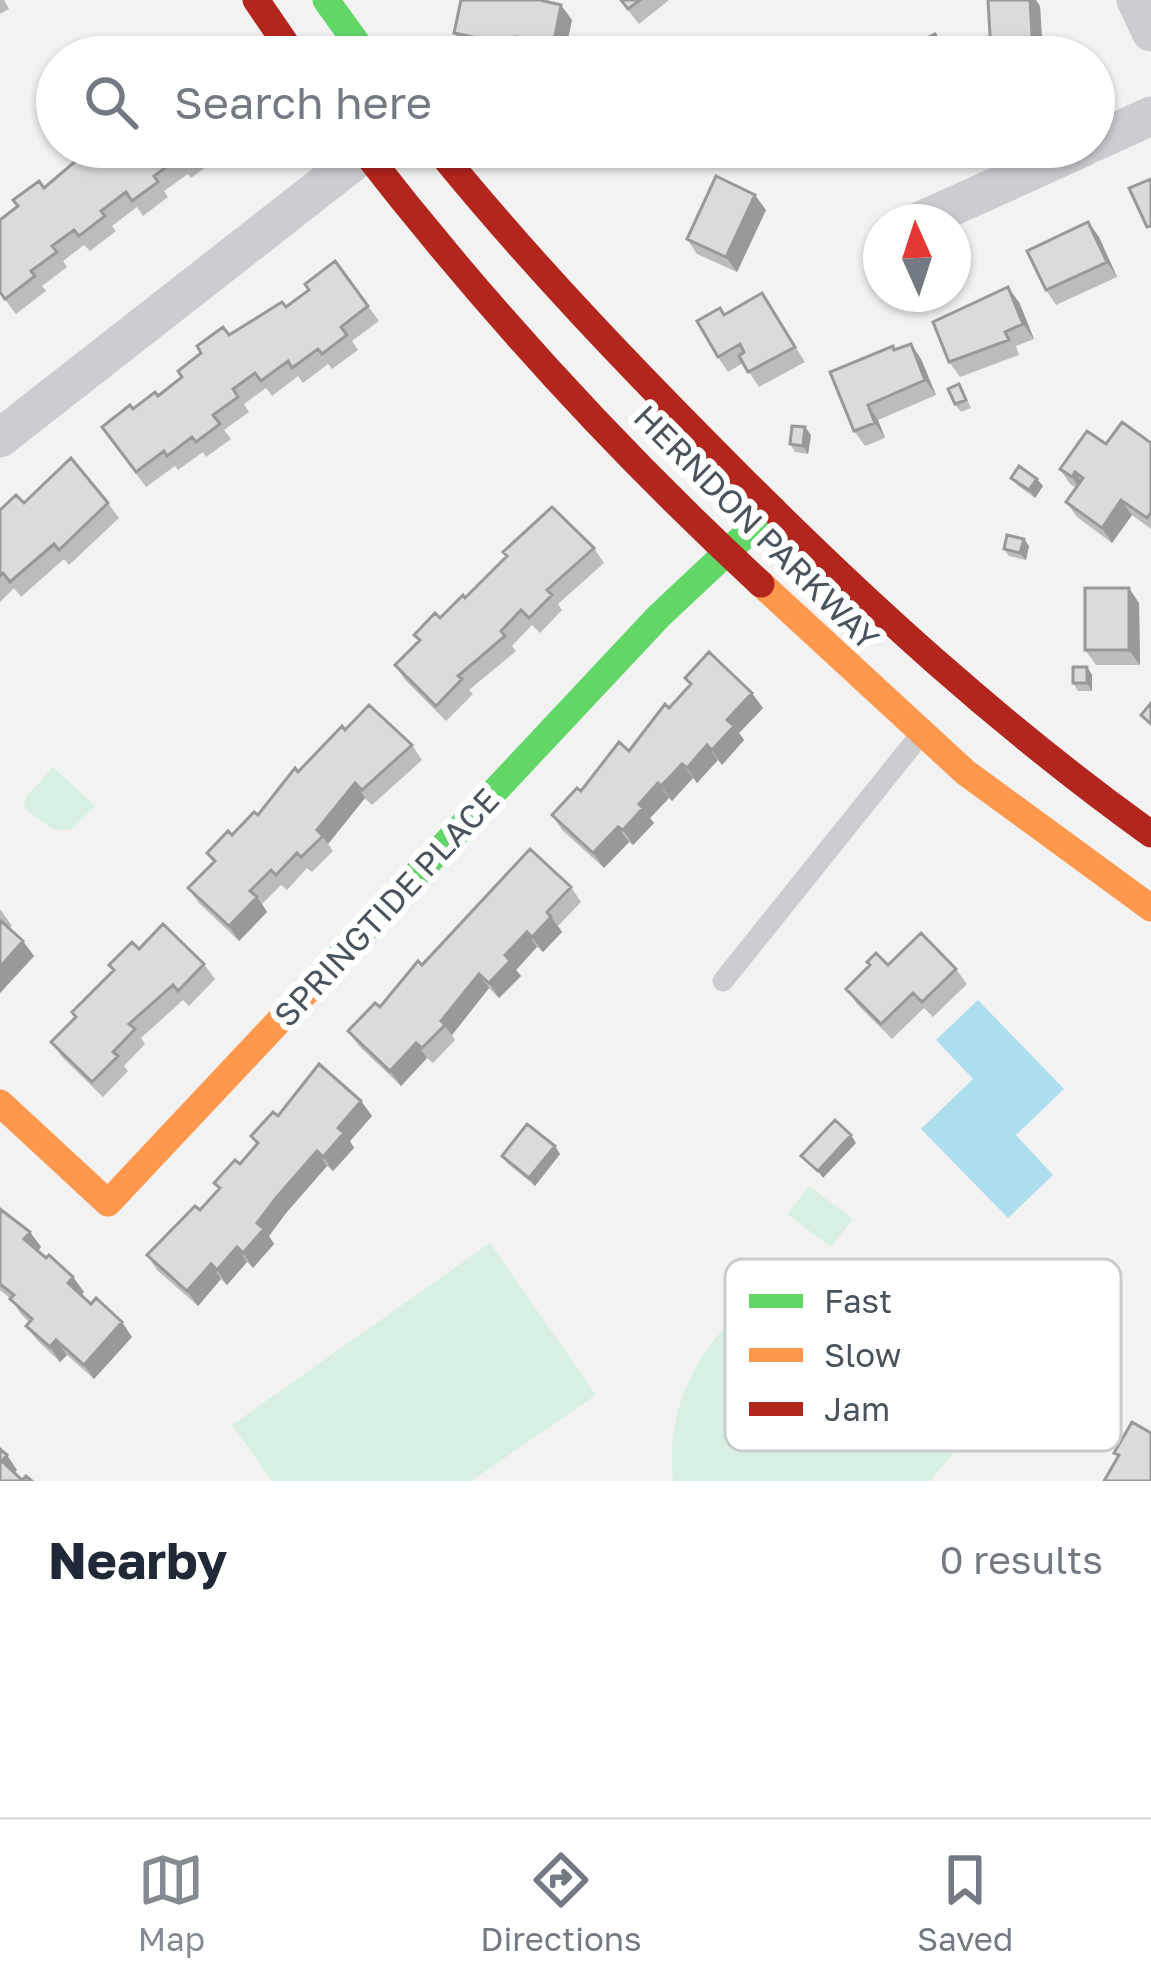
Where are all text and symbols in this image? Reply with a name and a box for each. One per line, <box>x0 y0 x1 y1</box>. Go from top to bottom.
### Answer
search box <box>36 36 1115 168</box>
icon: search <box>78 69 144 135</box>
text: Search here <box>174 75 432 129</box>
north arrow <box>863 204 971 312</box>
street label: HERNDON PARKWAY <box>627 397 887 657</box>
street label: SPRINGTIDE PLACE <box>266 780 506 1034</box>
legend <box>725 1259 1121 1451</box>
text: Fast <box>824 1281 892 1320</box>
text: Slow <box>824 1335 902 1374</box>
text: Jam <box>824 1389 890 1428</box>
text: Nearby <box>48 1529 227 1590</box>
text: 0 results <box>939 1536 1103 1583</box>
tab: Map <box>138 1847 205 1958</box>
tab: Directions <box>480 1847 642 1958</box>
tab: Saved <box>917 1847 1013 1958</box>

